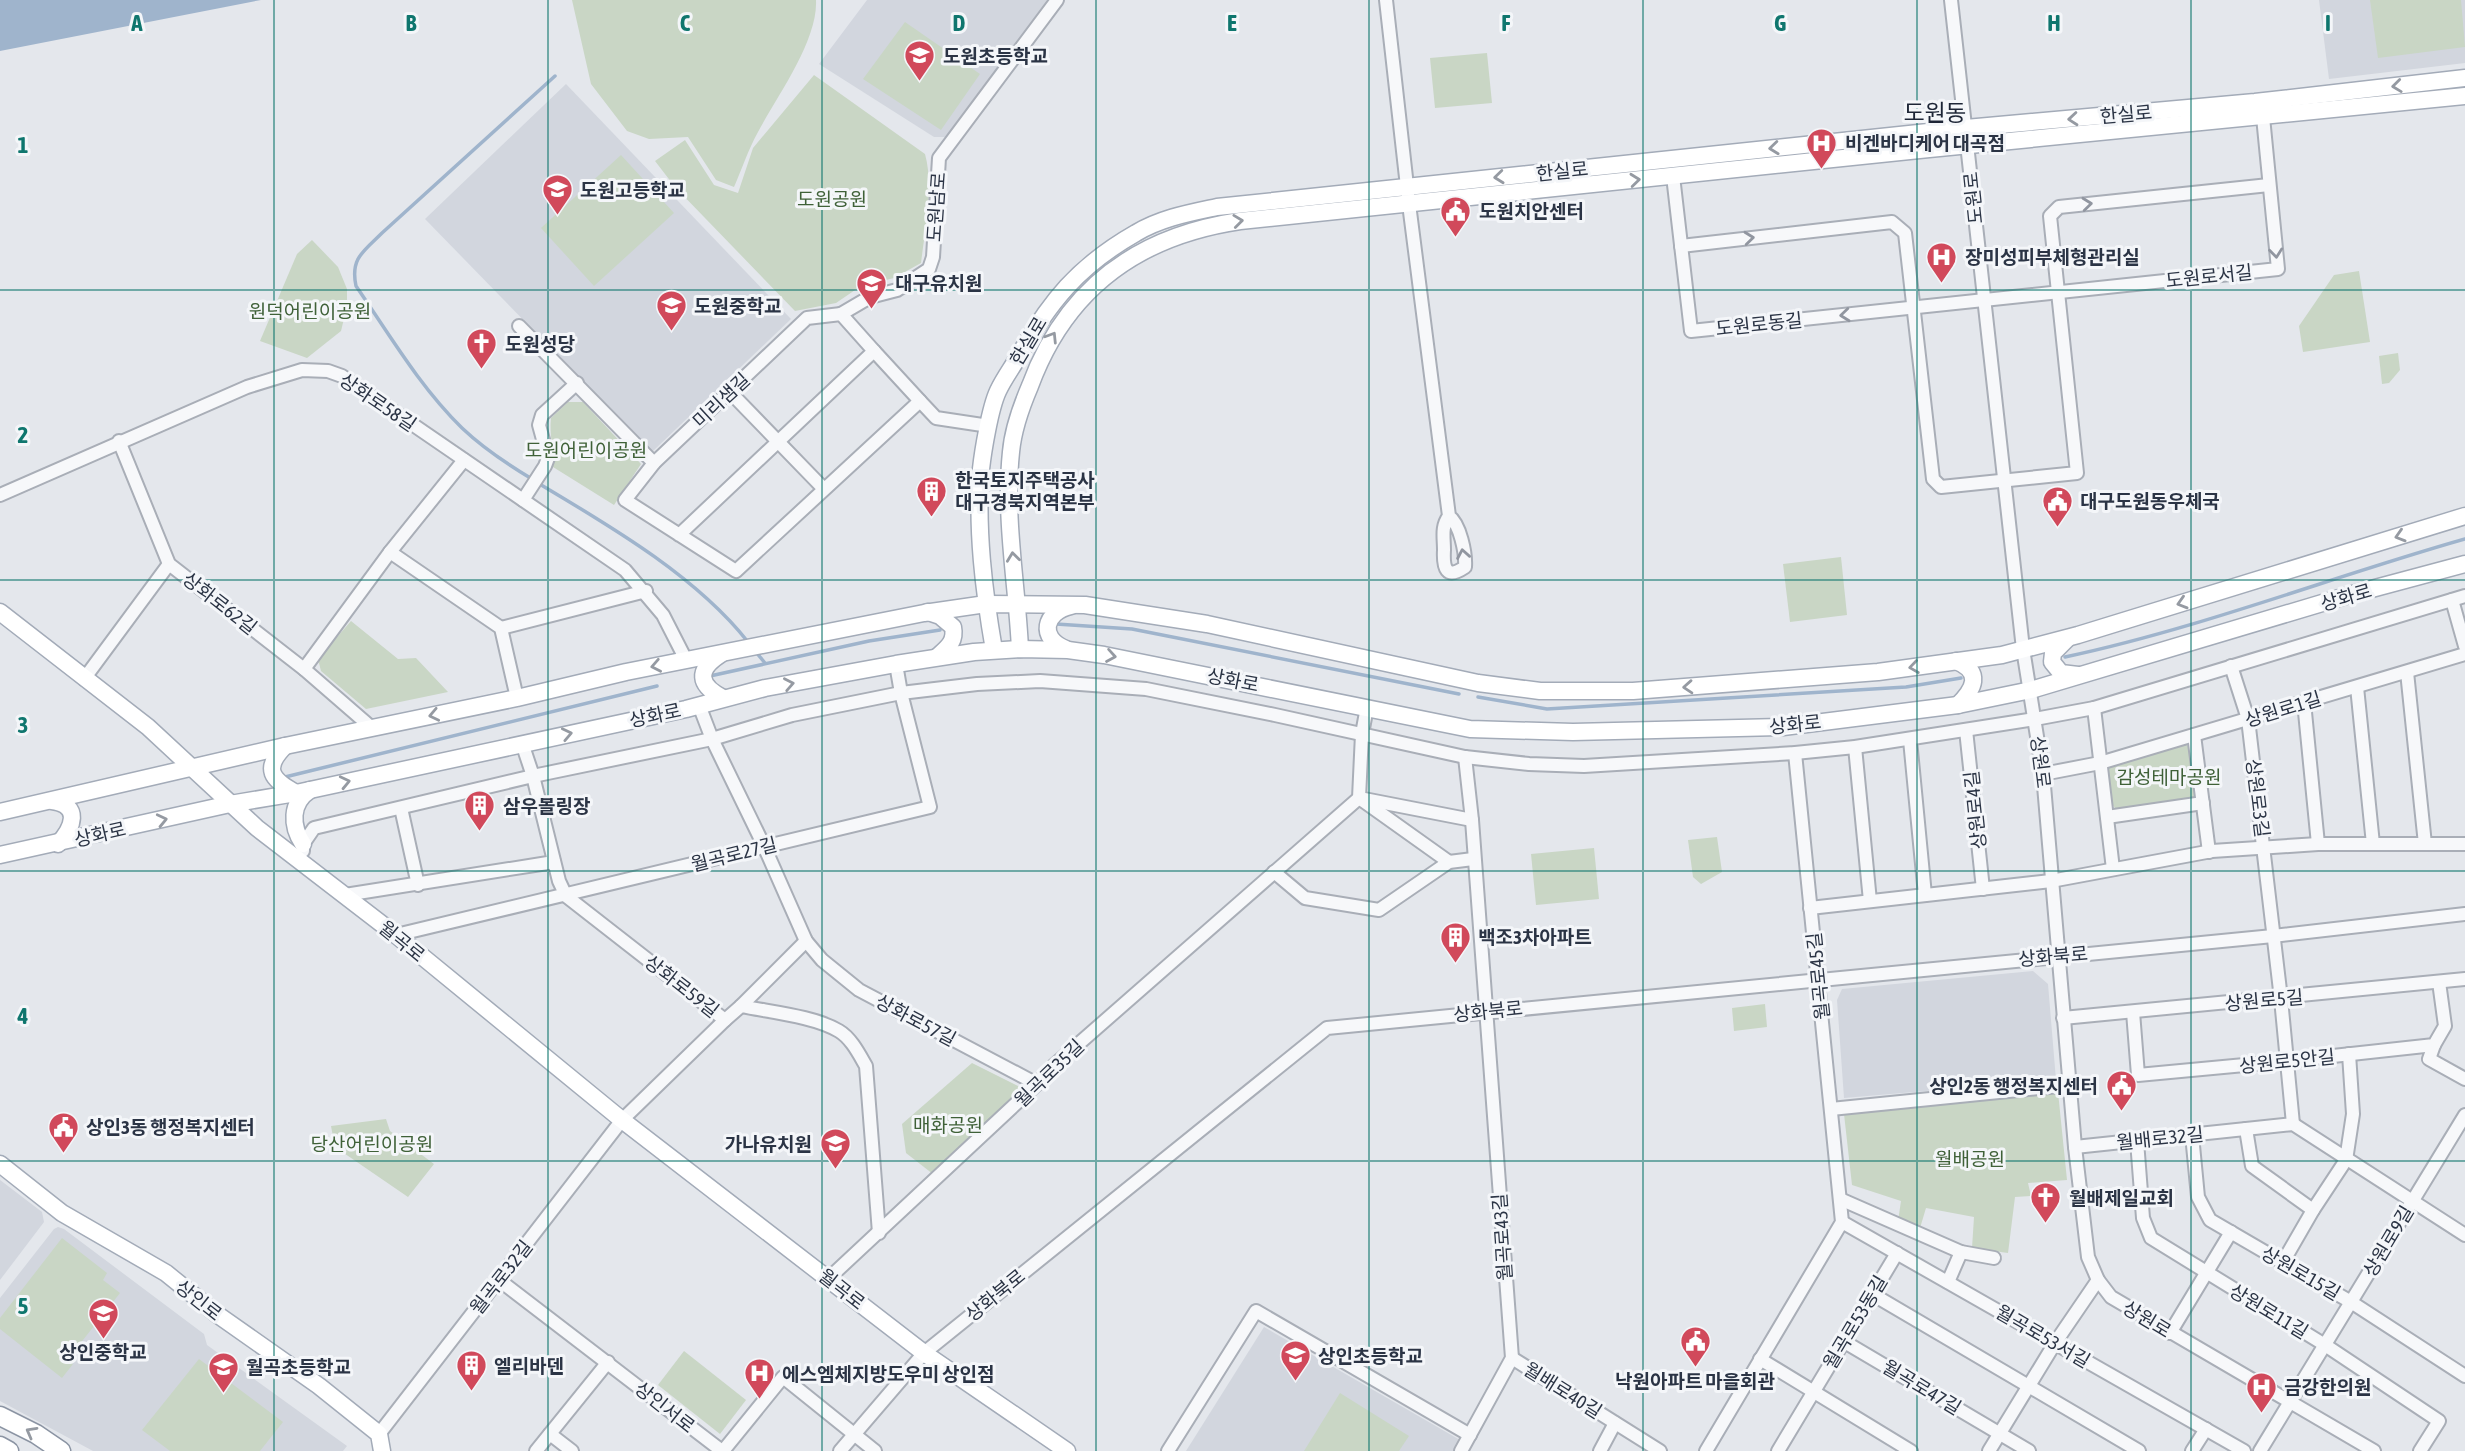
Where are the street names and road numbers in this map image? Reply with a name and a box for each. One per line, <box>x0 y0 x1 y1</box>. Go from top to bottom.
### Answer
street label: 한실로 <box>2099 101 2153 127</box>
street label: 한실로 <box>1535 157 1589 185</box>
street label: 도원남로 <box>923 171 949 243</box>
street label: 도원로 <box>1959 171 1987 225</box>
street label: 도원로서길 <box>2164 260 2254 292</box>
street label: 도원로동길 <box>1714 308 1804 340</box>
street label: 한실로 <box>1005 313 1051 369</box>
street label: 상화로58길 <box>335 368 421 436</box>
street label: 미리샘길 <box>688 368 754 432</box>
street label: 상화로62길 <box>179 567 261 639</box>
street label: 상화로 <box>2318 579 2374 615</box>
street label: 상화로 <box>1205 664 1261 696</box>
street label: 상원로1길 <box>2242 687 2324 731</box>
street label: 상화로 <box>627 699 683 731</box>
street label: 상화로 <box>1768 710 1822 738</box>
street label: 상원로 <box>2027 735 2055 789</box>
street label: 상원로3길 <box>2242 758 2274 838</box>
street label: 상원로4길 <box>1960 770 1990 850</box>
street label: 상화로 <box>72 817 128 851</box>
street label: 월곡로27길 <box>689 833 779 875</box>
street label: 월곡로 <box>375 916 429 966</box>
street label: 월곡로45길 <box>1802 931 1834 1021</box>
street label: 상화북로 <box>2017 942 2089 970</box>
street label: 상화로59길 <box>641 950 723 1022</box>
street label: 상원로5길 <box>2224 986 2304 1014</box>
street label: 상화로57길 <box>872 990 960 1050</box>
street label: 상화북로 <box>1452 996 1524 1026</box>
street label: 월곡로35길 <box>1010 1035 1088 1111</box>
street label: 상원로5안길 <box>2238 1045 2336 1077</box>
street label: 월배로32길 <box>2115 1122 2205 1154</box>
street label: 월곡로43길 <box>1488 1192 1516 1282</box>
street label: 상원로9길 <box>2358 1202 2418 1280</box>
street label: 월곡로32길 <box>465 1236 537 1318</box>
street label: 상원로15길 <box>2257 1242 2345 1304</box>
street label: 월곡로 <box>815 1264 869 1314</box>
street label: 상화북로 <box>961 1264 1029 1326</box>
street label: 월곡로53동길 <box>1818 1271 1892 1373</box>
street label: 상인로 <box>172 1275 226 1325</box>
street label: 상원로11길 <box>2226 1279 2312 1343</box>
street label: 상원로 <box>2119 1296 2175 1342</box>
street label: 월곡로53서길 <box>1992 1300 2094 1372</box>
street label: 월곡로47길 <box>1879 1355 1965 1419</box>
street label: 월배로40길 <box>1520 1357 1606 1423</box>
street label: 상인서로 <box>631 1377 699 1437</box>

